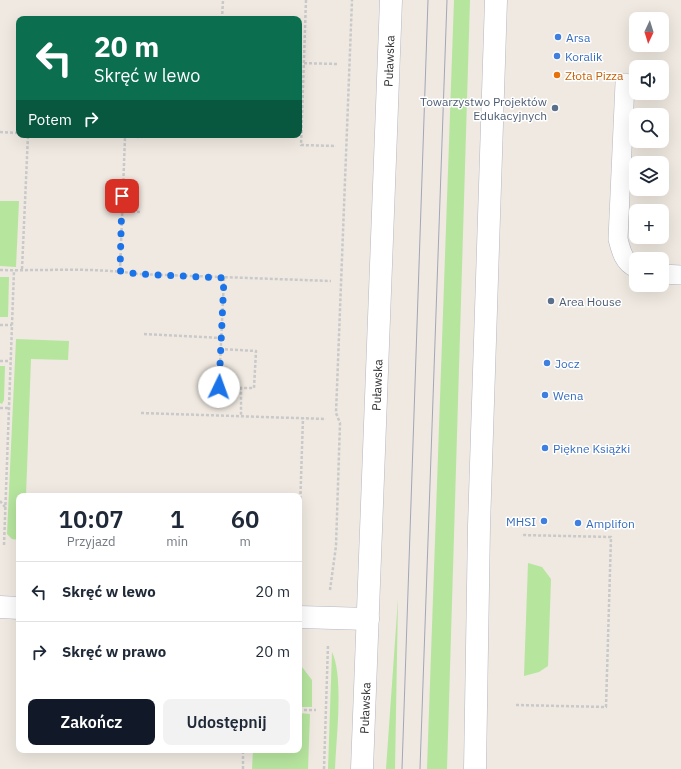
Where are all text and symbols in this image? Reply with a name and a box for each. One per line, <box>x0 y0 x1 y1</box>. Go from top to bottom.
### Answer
north arrow <box>629 12 669 52</box>
map controls <box>629 12 669 292</box>
text: 20 m <box>94 28 159 65</box>
place label: Arsa <box>566 30 591 45</box>
icon: left <box>28 32 80 84</box>
marker: Arsa <box>553 32 563 42</box>
street label: Puławska <box>381 34 397 87</box>
place label: Koralik <box>565 49 603 64</box>
marker: Koralik <box>552 51 562 61</box>
button: sound <box>629 60 669 100</box>
text: Skręć w lewo <box>94 64 200 87</box>
place label: Złota Pizza <box>565 68 624 83</box>
marker: Złota Pizza <box>552 70 562 80</box>
place label: Towarzystwo Projektów Edukacyjnych <box>420 94 547 123</box>
marker: Towarzystwo Projektów Edukacyjnych <box>550 103 560 113</box>
icon: right <box>80 108 102 130</box>
button: search <box>629 108 669 148</box>
text: Potem <box>28 110 72 129</box>
button: layers <box>629 156 669 196</box>
pin <box>105 179 139 213</box>
icon: arrive <box>111 185 133 207</box>
button: + <box>629 204 669 244</box>
button: − <box>629 252 669 292</box>
place label: Area House <box>559 294 622 309</box>
marker: Area House <box>546 296 556 306</box>
place label: Jocz <box>555 356 580 371</box>
street label: Puławska <box>369 358 385 411</box>
marker: Jocz <box>542 358 552 368</box>
position arrow <box>198 366 240 408</box>
place label: Wena <box>553 388 584 403</box>
marker: Wena <box>540 390 550 400</box>
place label: Piękne Książki <box>553 441 630 456</box>
marker: Piękne Książki <box>540 443 550 453</box>
text: 10:07 <box>58 503 124 535</box>
text: 1 <box>170 503 184 535</box>
text: 60 <box>231 503 260 535</box>
place label: MHSI <box>506 514 536 529</box>
marker: MHSI <box>539 516 549 526</box>
place label: Amplifon <box>586 516 635 531</box>
marker: Amplifon <box>573 518 583 528</box>
text: Przyjazd <box>67 533 115 550</box>
text: min <box>166 533 188 550</box>
text: m <box>239 533 251 550</box>
icon: left <box>28 581 50 603</box>
text: Skręć w lewo <box>62 582 156 601</box>
text: 20 m <box>255 582 290 601</box>
icon: right <box>28 641 50 663</box>
text: Skręć w prawo <box>62 642 166 661</box>
text: 20 m <box>255 642 290 661</box>
street label: Puławska <box>357 681 373 734</box>
button: Zakończ <box>28 699 155 745</box>
button: Udostępnij <box>163 699 290 745</box>

